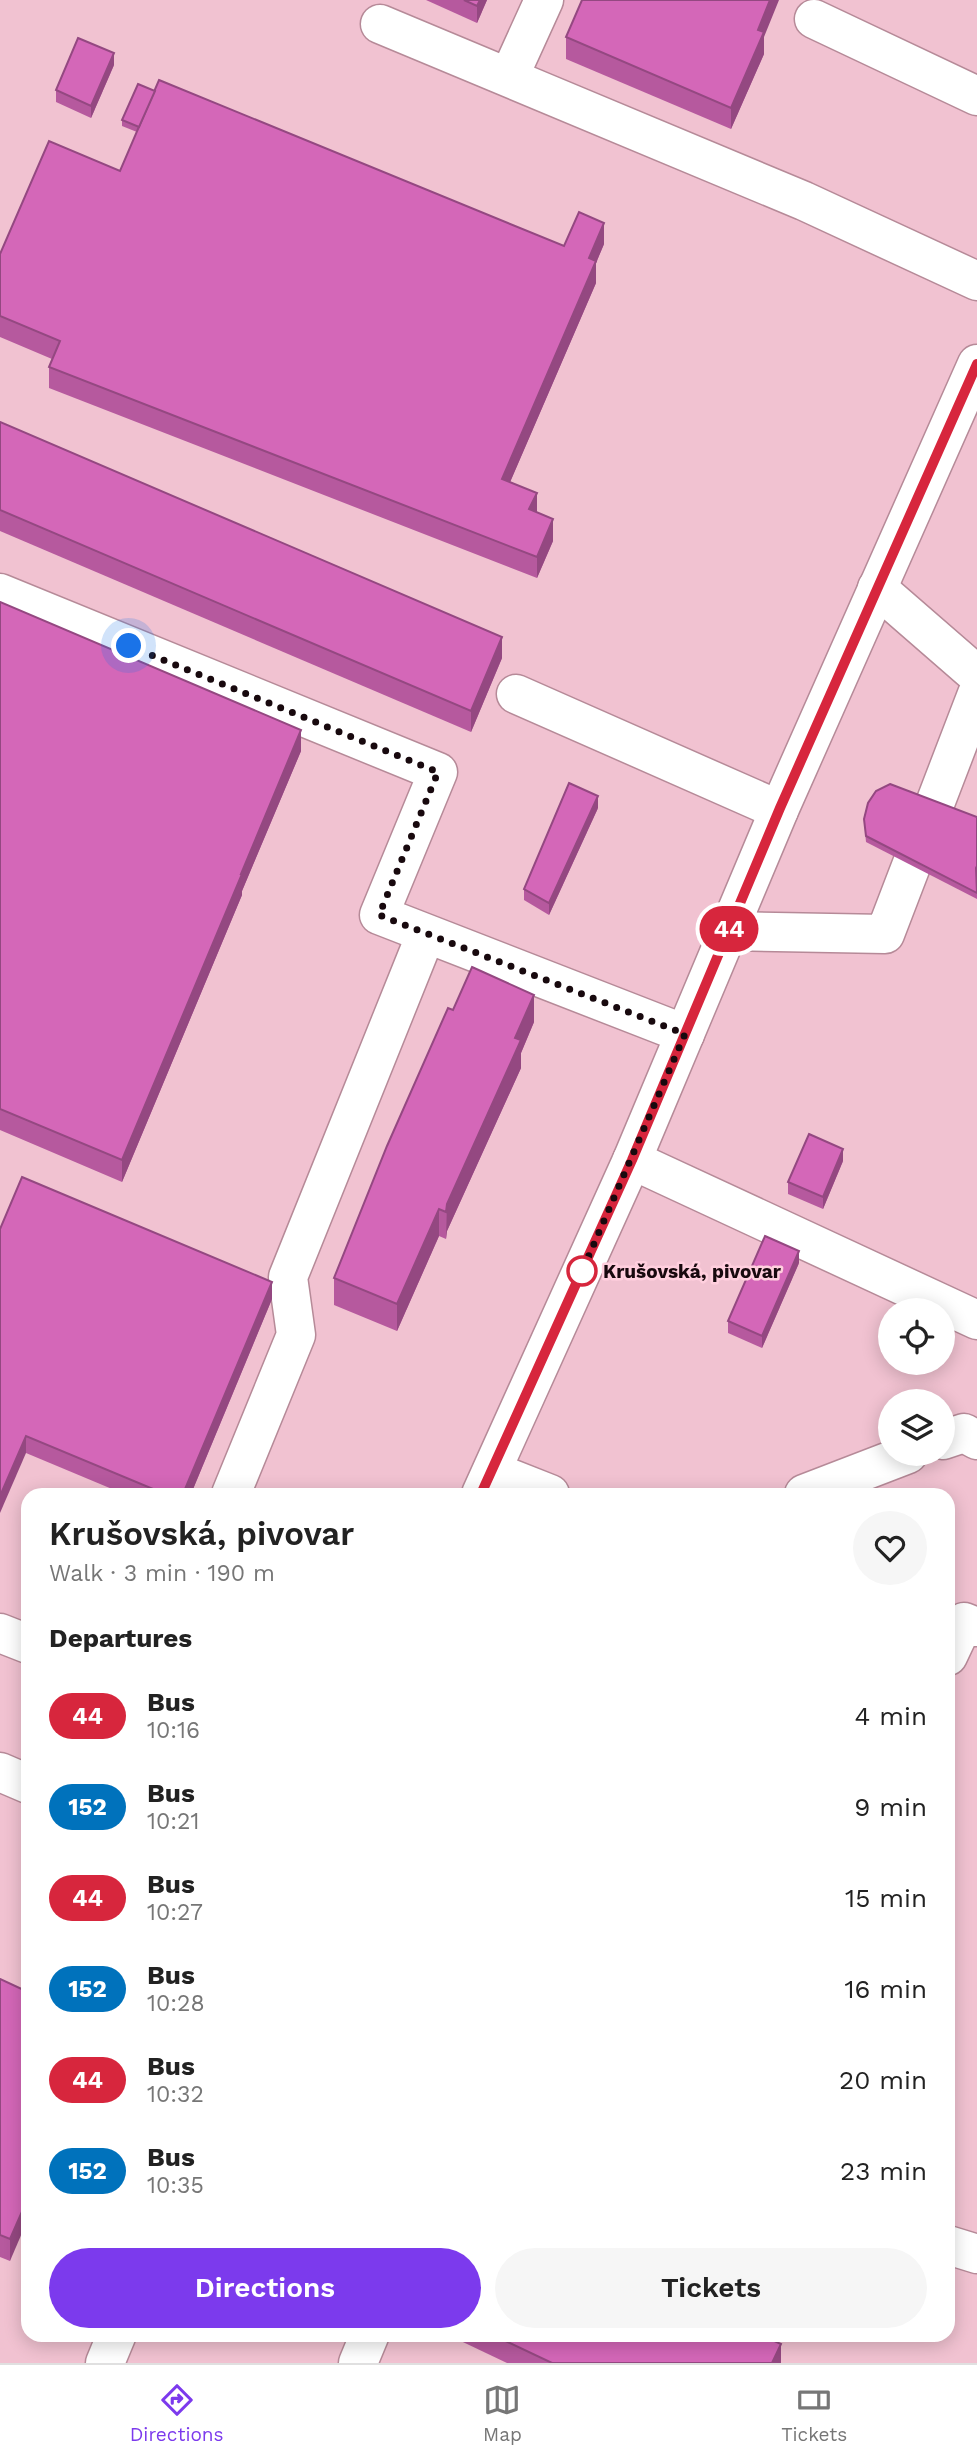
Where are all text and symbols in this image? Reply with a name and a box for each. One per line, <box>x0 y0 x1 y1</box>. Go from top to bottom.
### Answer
your location <box>111 628 146 663</box>
line badge: 44 <box>698 906 760 952</box>
text: 44 <box>713 915 745 943</box>
marker: Krušovská, pivovar <box>567 1256 597 1286</box>
place label: Krušovská, pivovar <box>603 1260 782 1283</box>
map controls <box>878 1298 955 1466</box>
button: locate <box>878 1298 955 1375</box>
button: layers <box>878 1389 955 1466</box>
button: heart <box>853 1511 927 1585</box>
text: Krušovská, pivovar <box>49 1514 354 1553</box>
text: Walk · 3 min · 190 m <box>49 1560 275 1587</box>
text: Departures <box>49 1623 192 1653</box>
text: Bus <box>147 1687 195 1717</box>
text: 4 min <box>854 1701 927 1731</box>
text: 44 <box>72 1702 103 1730</box>
text: 10:16 <box>147 1717 200 1744</box>
text: Bus <box>147 1778 195 1808</box>
text: 9 min <box>854 1792 927 1822</box>
text: 152 <box>68 1793 107 1821</box>
text: 10:21 <box>147 1808 199 1835</box>
text: Bus <box>147 1869 195 1899</box>
text: 15 min <box>845 1883 927 1913</box>
text: 44 <box>72 1884 103 1912</box>
text: 10:27 <box>147 1899 203 1926</box>
text: Bus <box>147 1960 195 1990</box>
text: 16 min <box>844 1974 927 2004</box>
text: 152 <box>68 1975 107 2003</box>
text: 10:28 <box>147 1990 205 2017</box>
text: Bus <box>147 2051 195 2081</box>
text: 20 min <box>839 2065 927 2095</box>
text: 44 <box>72 2066 103 2094</box>
text: 10:32 <box>147 2081 204 2108</box>
text: Bus <box>147 2142 195 2172</box>
text: 23 min <box>840 2156 927 2186</box>
text: 152 <box>68 2157 107 2185</box>
text: 10:35 <box>147 2172 204 2199</box>
button: Directions <box>49 2248 481 2328</box>
button: Tickets <box>495 2248 927 2328</box>
tab: Directions <box>130 2381 224 2446</box>
tab: Map <box>483 2381 522 2446</box>
tab: Tickets <box>781 2381 847 2446</box>

